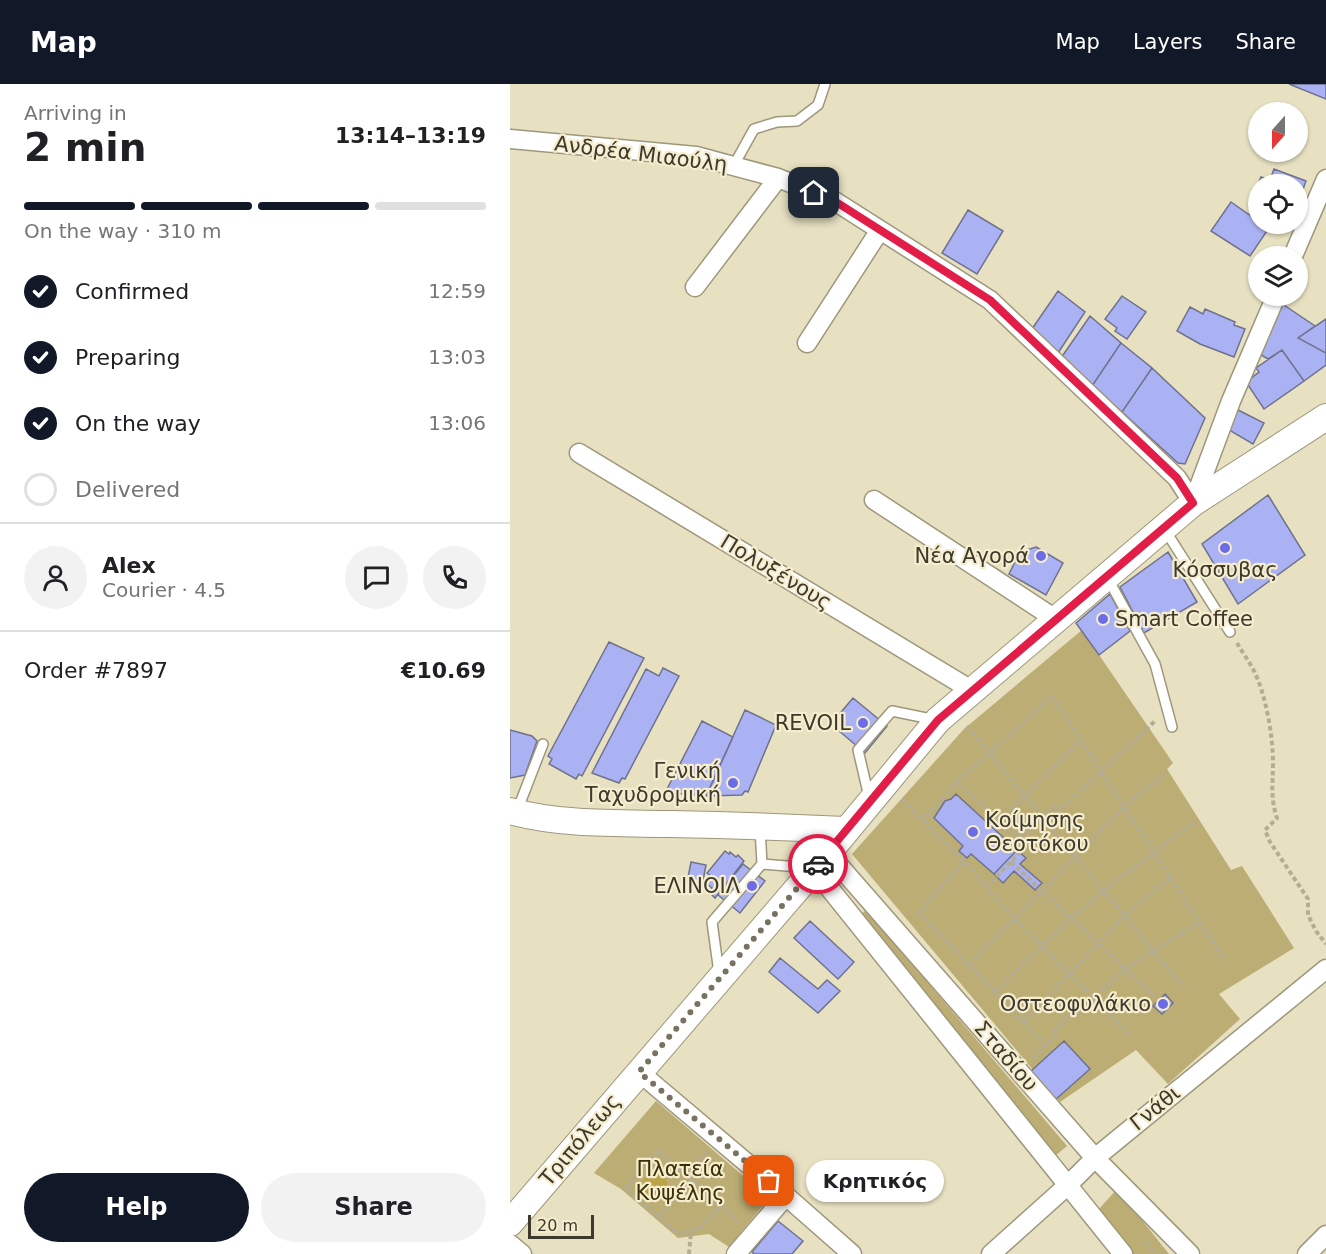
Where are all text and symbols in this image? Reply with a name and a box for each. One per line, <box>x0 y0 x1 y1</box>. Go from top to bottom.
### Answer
text: Map <box>30 26 97 59</box>
text: Map <box>1056 30 1100 54</box>
text: Layers <box>1133 30 1202 54</box>
text: Share <box>1235 30 1296 54</box>
text: Arriving in <box>24 101 127 125</box>
north arrow <box>1248 102 1308 162</box>
map controls <box>1248 102 1308 306</box>
text: 13:14–13:19 <box>335 123 486 148</box>
text: 2 min <box>24 125 146 170</box>
street label: Ανδρέα Μιαούλη <box>553 131 729 177</box>
pin <box>788 167 839 218</box>
button: locate <box>1248 174 1308 234</box>
icon: home <box>797 176 830 209</box>
text: On the way · 310 m <box>24 219 222 243</box>
button: layers <box>1248 246 1308 306</box>
icon: check <box>24 275 57 308</box>
text: Confirmed <box>75 279 189 304</box>
text: 12:59 <box>428 279 486 303</box>
icon: check <box>24 341 57 374</box>
text: Preparing <box>75 345 181 370</box>
text: 13:03 <box>428 345 486 369</box>
icon: check <box>24 407 57 440</box>
text: On the way <box>75 411 201 436</box>
text: 13:06 <box>428 411 486 435</box>
text: Delivered <box>75 477 180 502</box>
street label: Πολυξένους <box>716 529 836 615</box>
marker: Κόσσυβας <box>1218 541 1232 555</box>
place label: Νέα Αγορά <box>915 544 1029 568</box>
button: person <box>24 546 87 609</box>
button: chat <box>345 546 408 609</box>
button: phone <box>423 546 486 609</box>
marker: Νέα Αγορά <box>1034 549 1048 563</box>
text: Alex <box>102 553 156 578</box>
place label: Κόσσυβας <box>1173 558 1277 582</box>
text: Courier · 4.5 <box>102 578 226 602</box>
place label: Smart Coffee <box>1115 607 1253 631</box>
marker: Smart Coffee <box>1096 612 1110 626</box>
text: Order #7897 <box>24 658 168 683</box>
text: €10.69 <box>401 658 486 683</box>
place label: REVOIL <box>775 711 851 735</box>
marker: REVOIL <box>856 716 870 730</box>
place label: Γενική Ταχυδρομική <box>584 759 721 807</box>
marker: Γενική Ταχυδρομική <box>726 776 740 790</box>
place label: Κοίμησης Θεοτόκου <box>985 808 1089 856</box>
marker: Κοίμησης Θεοτόκου <box>966 825 980 839</box>
courier <box>788 834 848 894</box>
icon: car <box>802 848 835 881</box>
place label: ΕΛΙΝΟΙΛ <box>653 874 741 898</box>
marker: ΕΛΙΝΟΙΛ <box>745 879 759 893</box>
place label: Οστεοφυλάκιο <box>1000 992 1151 1016</box>
marker: Οστεοφυλάκιο <box>1156 997 1170 1011</box>
street label: Σταδίου <box>969 1016 1043 1096</box>
street label: Γνάθι <box>1125 1081 1185 1135</box>
street label: Τριπόλεως <box>534 1089 625 1192</box>
pin <box>743 1155 794 1206</box>
park label: Πλατεία Κυψέλης <box>635 1157 725 1205</box>
callout: Κρητικός <box>805 1160 943 1202</box>
icon: bag <box>752 1164 785 1197</box>
text: Κρητικός <box>823 1169 927 1193</box>
button: Help <box>24 1173 249 1242</box>
button: Share <box>261 1173 486 1242</box>
scale bar <box>528 1212 594 1240</box>
text: 20 m <box>537 1216 578 1235</box>

